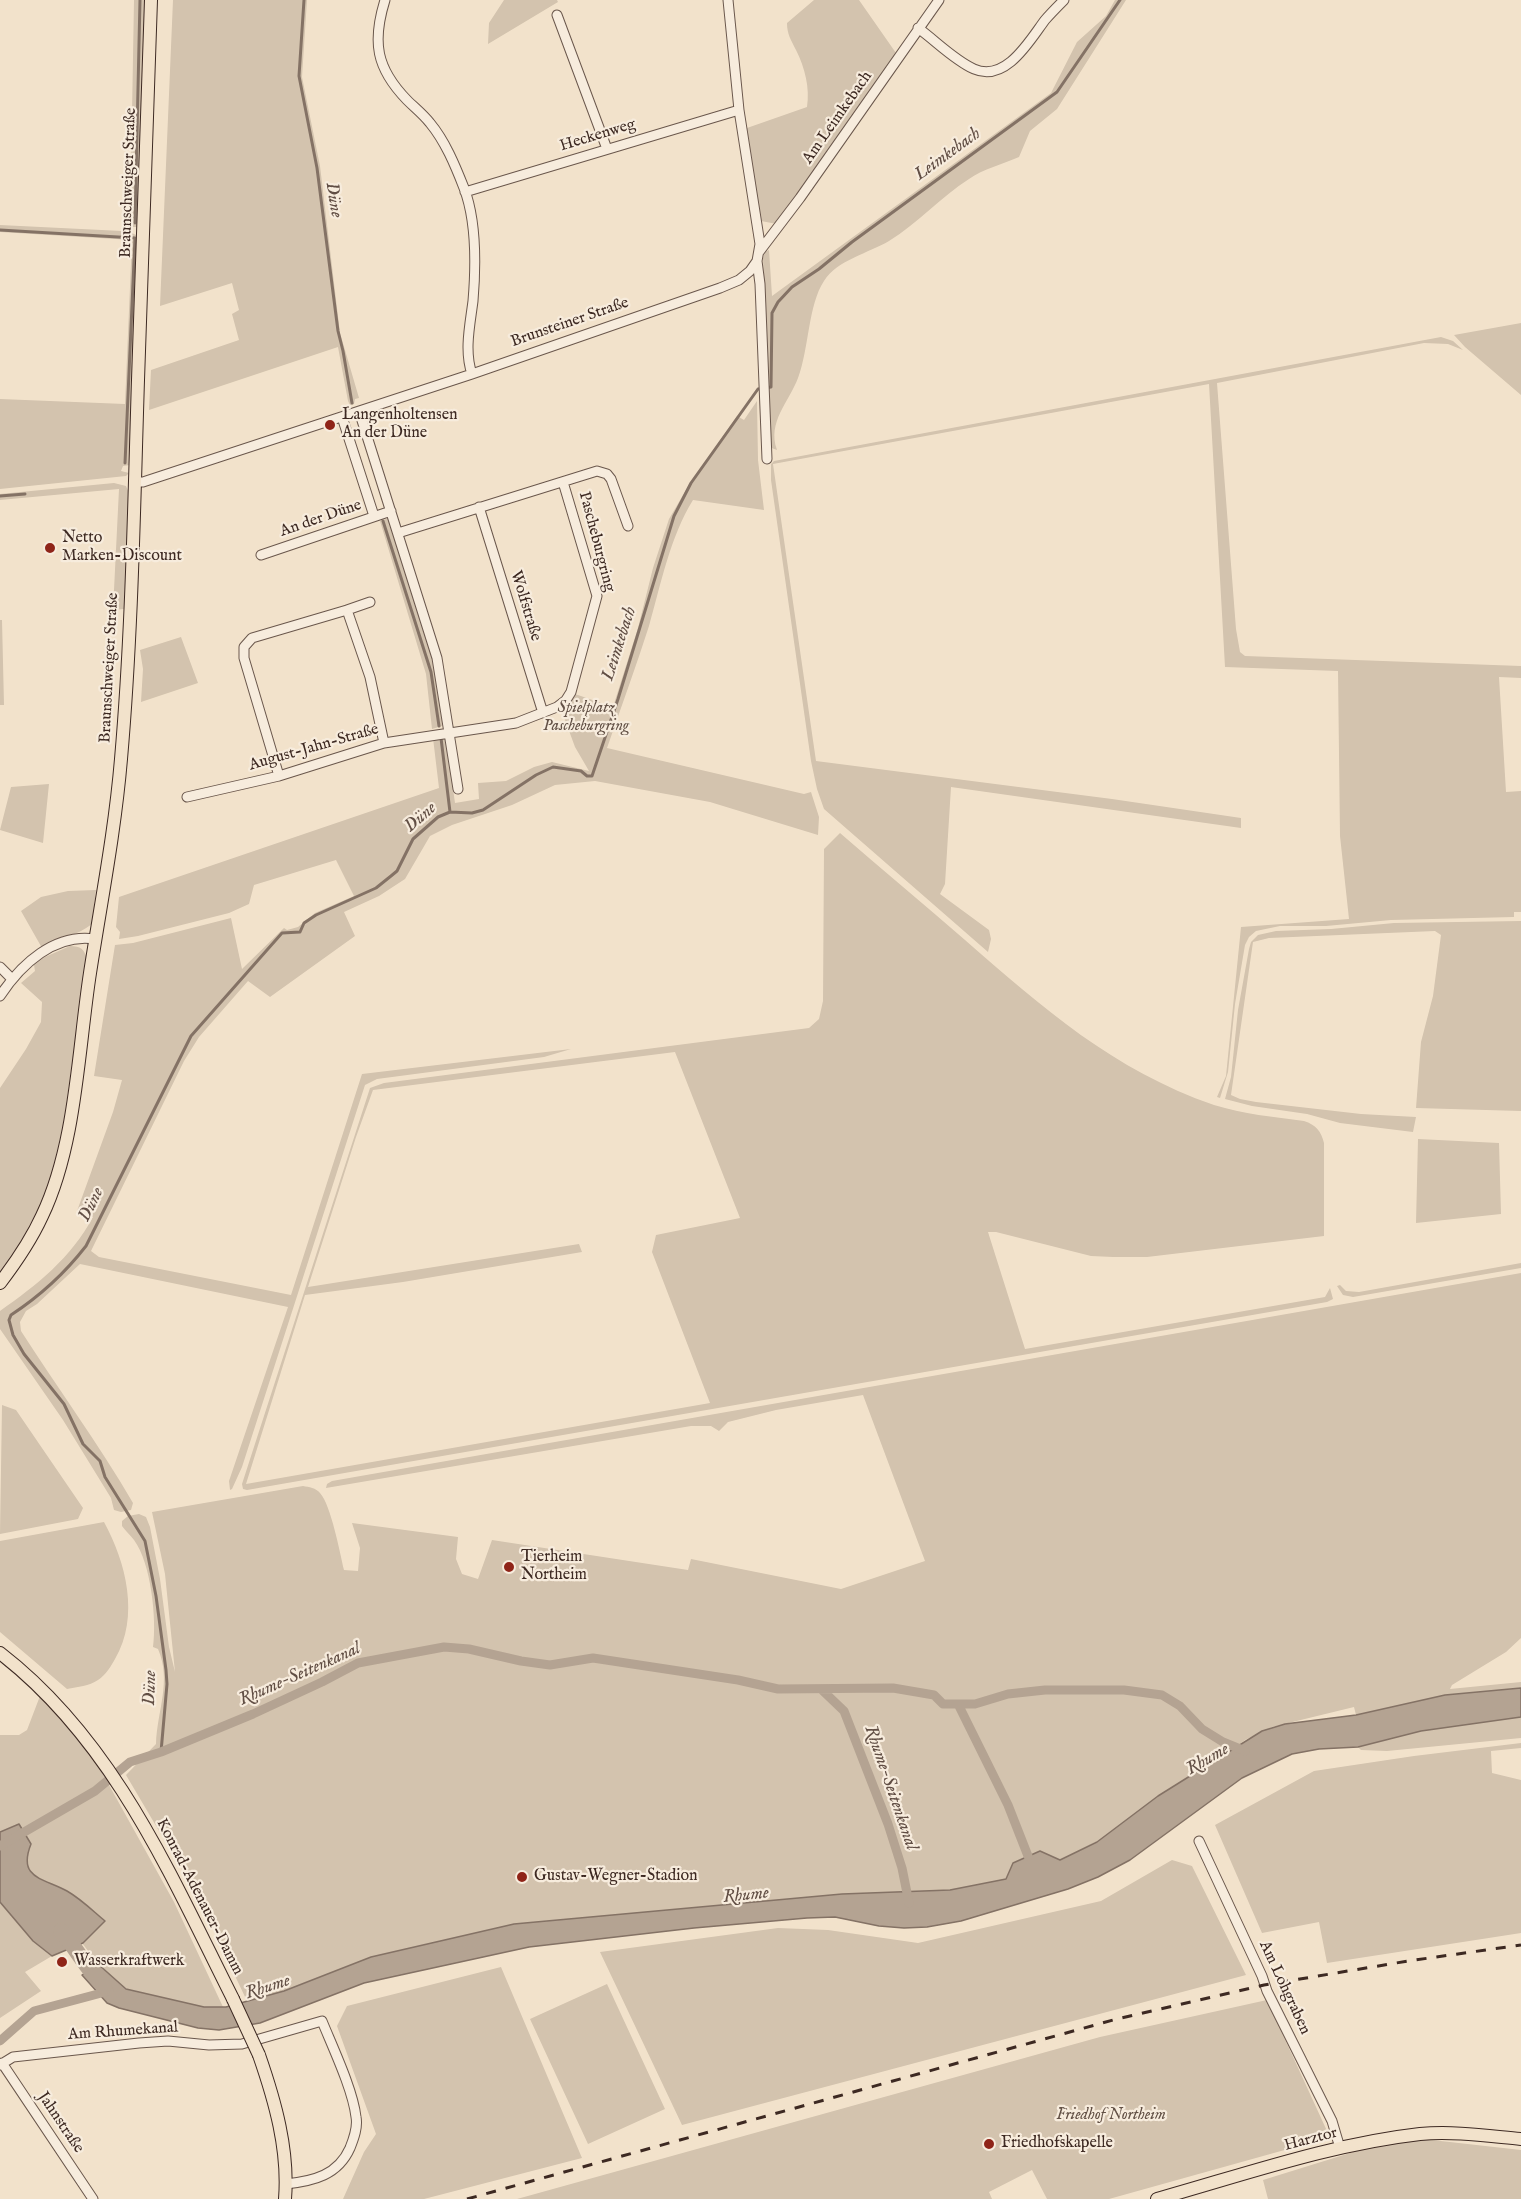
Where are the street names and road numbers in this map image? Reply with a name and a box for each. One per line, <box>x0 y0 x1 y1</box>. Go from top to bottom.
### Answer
street label: Am Leimkebach <box>799 68 877 168</box>
street label: Braunschweiger Straße <box>117 107 141 259</box>
street label: Heckenweg <box>558 115 638 157</box>
street label: Brunsteiner Straße <box>509 294 631 352</box>
street label: Pascheburgring <box>573 490 619 594</box>
street label: An der Düne <box>278 496 364 542</box>
street label: Wolfstraße <box>505 568 545 644</box>
street label: Braunschweiger Straße <box>96 592 124 744</box>
street label: August-Jahn-Straße <box>247 720 381 776</box>
street label: Konrad-Adenauer-Damm <box>151 1816 247 1978</box>
street label: Am Lohgraben <box>1254 1938 1314 2038</box>
street label: Am Rhumekanal <box>67 2019 179 2045</box>
street label: Jahnstraße <box>33 2089 87 2157</box>
street label: Harztor <box>1283 2124 1339 2156</box>

